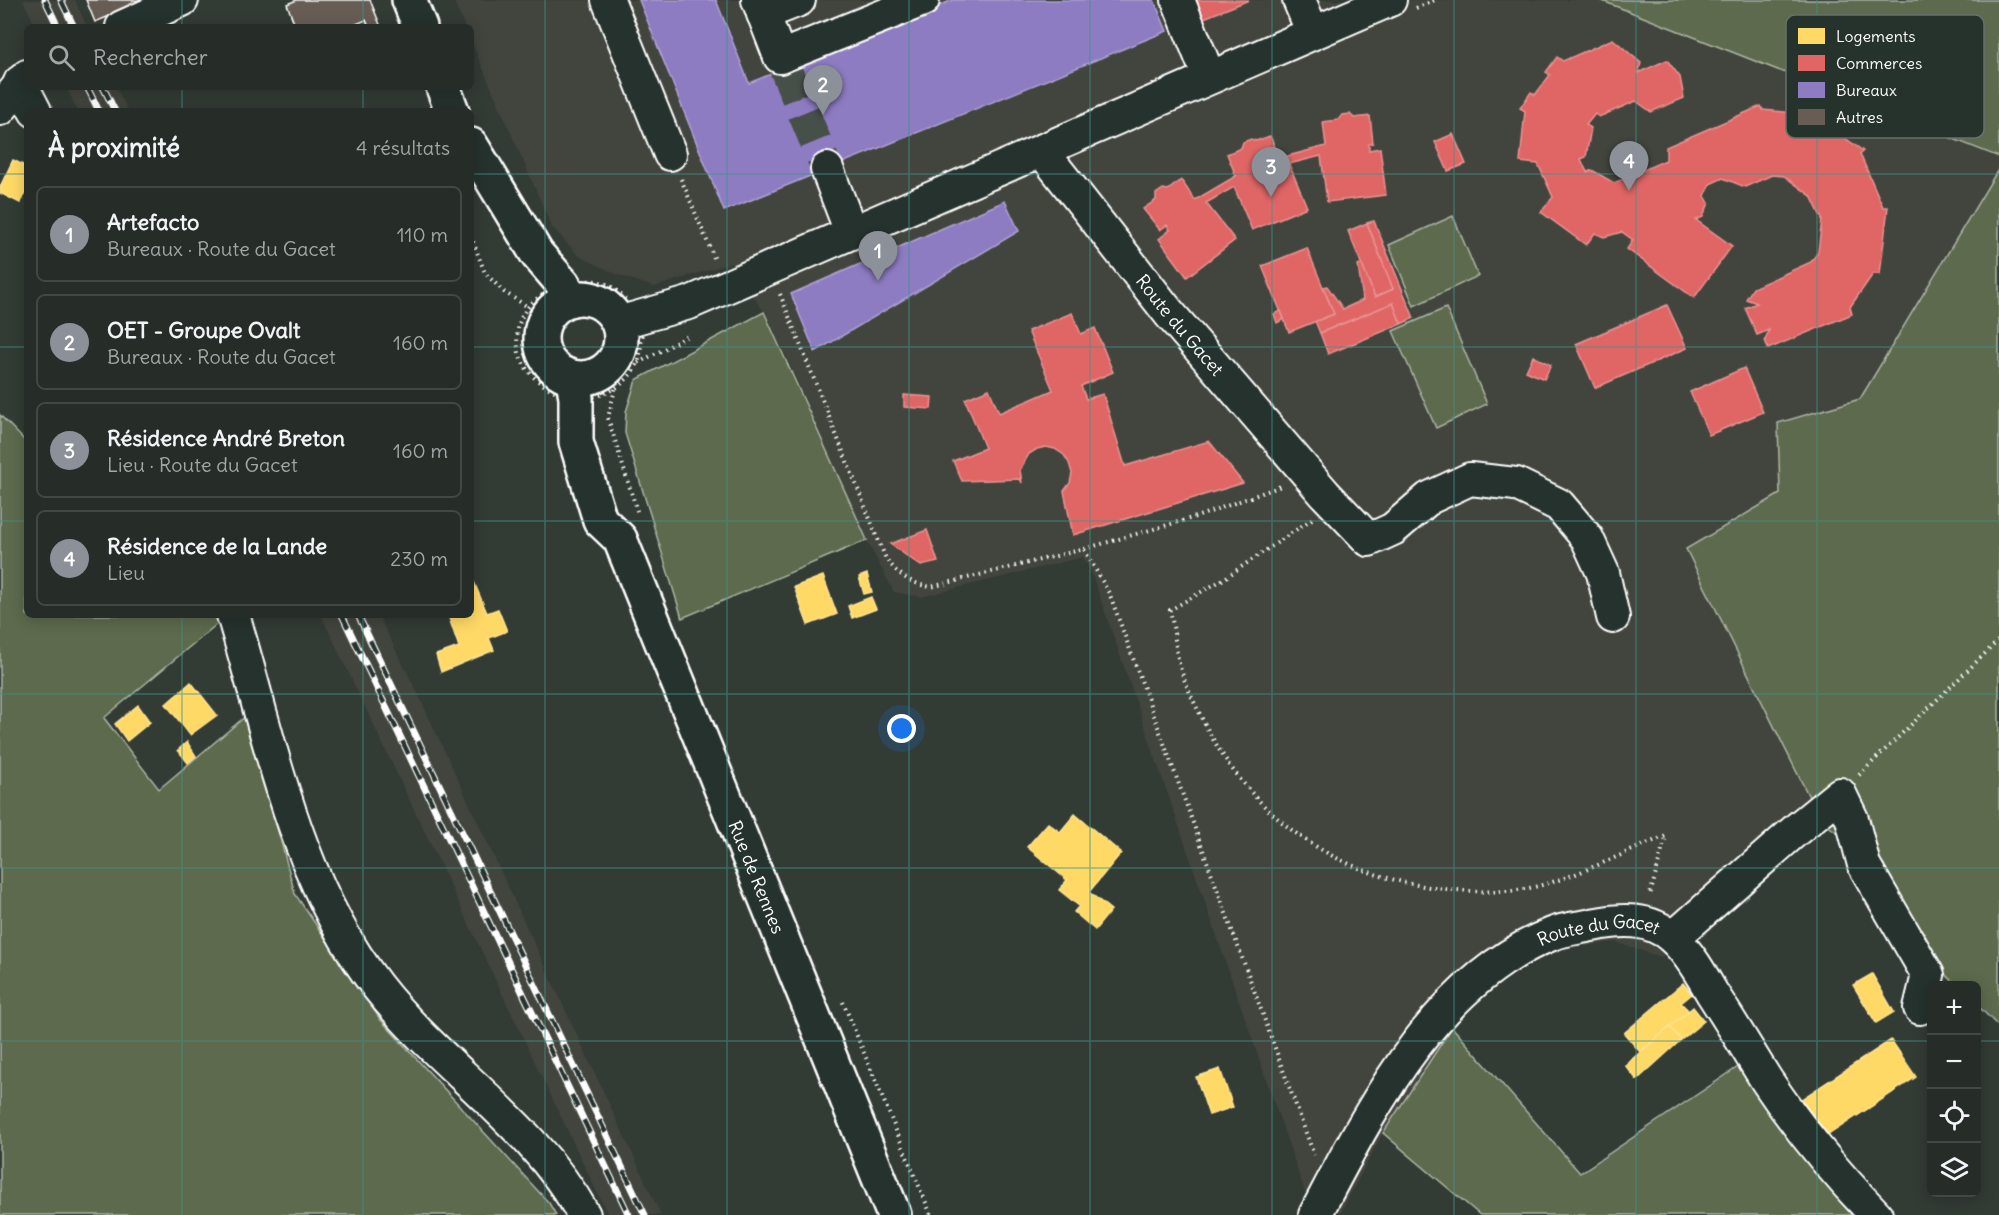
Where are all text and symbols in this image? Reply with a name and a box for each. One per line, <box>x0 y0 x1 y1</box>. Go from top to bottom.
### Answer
legend <box>1786 15 1984 138</box>
search box <box>24 24 474 90</box>
text: Logements <box>1836 26 1916 46</box>
icon: search <box>45 41 78 74</box>
text: Rechercher <box>93 43 208 71</box>
text: Commerces <box>1836 53 1922 73</box>
pin: 2 <box>804 66 842 115</box>
text: Bureaux <box>1836 80 1897 100</box>
text: Autres <box>1836 107 1883 127</box>
text: À proximité <box>48 131 180 164</box>
text: 4 résultats <box>356 135 450 160</box>
pin: 4 <box>1610 142 1648 191</box>
pin: 3 <box>1252 148 1290 197</box>
text: Artefacto <box>107 208 199 236</box>
text: 1 <box>66 222 73 247</box>
text: 110 m <box>397 222 448 247</box>
pin: 1 <box>858 232 898 281</box>
text: Bureaux · Route du Gacet <box>107 236 336 261</box>
street label: Route du Gacet <box>1131 269 1229 380</box>
text: OET - Groupe Ovalt <box>107 316 300 344</box>
text: 2 <box>64 330 75 355</box>
text: 160 m <box>393 330 448 355</box>
text: Bureaux · Route du Gacet <box>107 344 336 369</box>
text: Résidence André Breton <box>107 424 345 452</box>
text: 3 <box>64 438 75 463</box>
text: 160 m <box>393 438 448 463</box>
text: Lieu · Route du Gacet <box>107 452 298 477</box>
text: Résidence de la Lande <box>107 532 327 560</box>
text: 4 <box>64 546 75 571</box>
text: 230 m <box>390 546 448 571</box>
text: Lieu <box>107 560 145 585</box>
your location <box>887 714 916 743</box>
street label: Rue de Rennes <box>724 817 790 937</box>
street label: Route du Gacet <box>1533 909 1664 951</box>
map controls <box>1927 981 1981 1197</box>
button: + <box>1927 981 1981 1035</box>
button: − <box>1927 1035 1981 1089</box>
button: locate <box>1927 1089 1981 1143</box>
button: layers <box>1927 1143 1981 1197</box>

